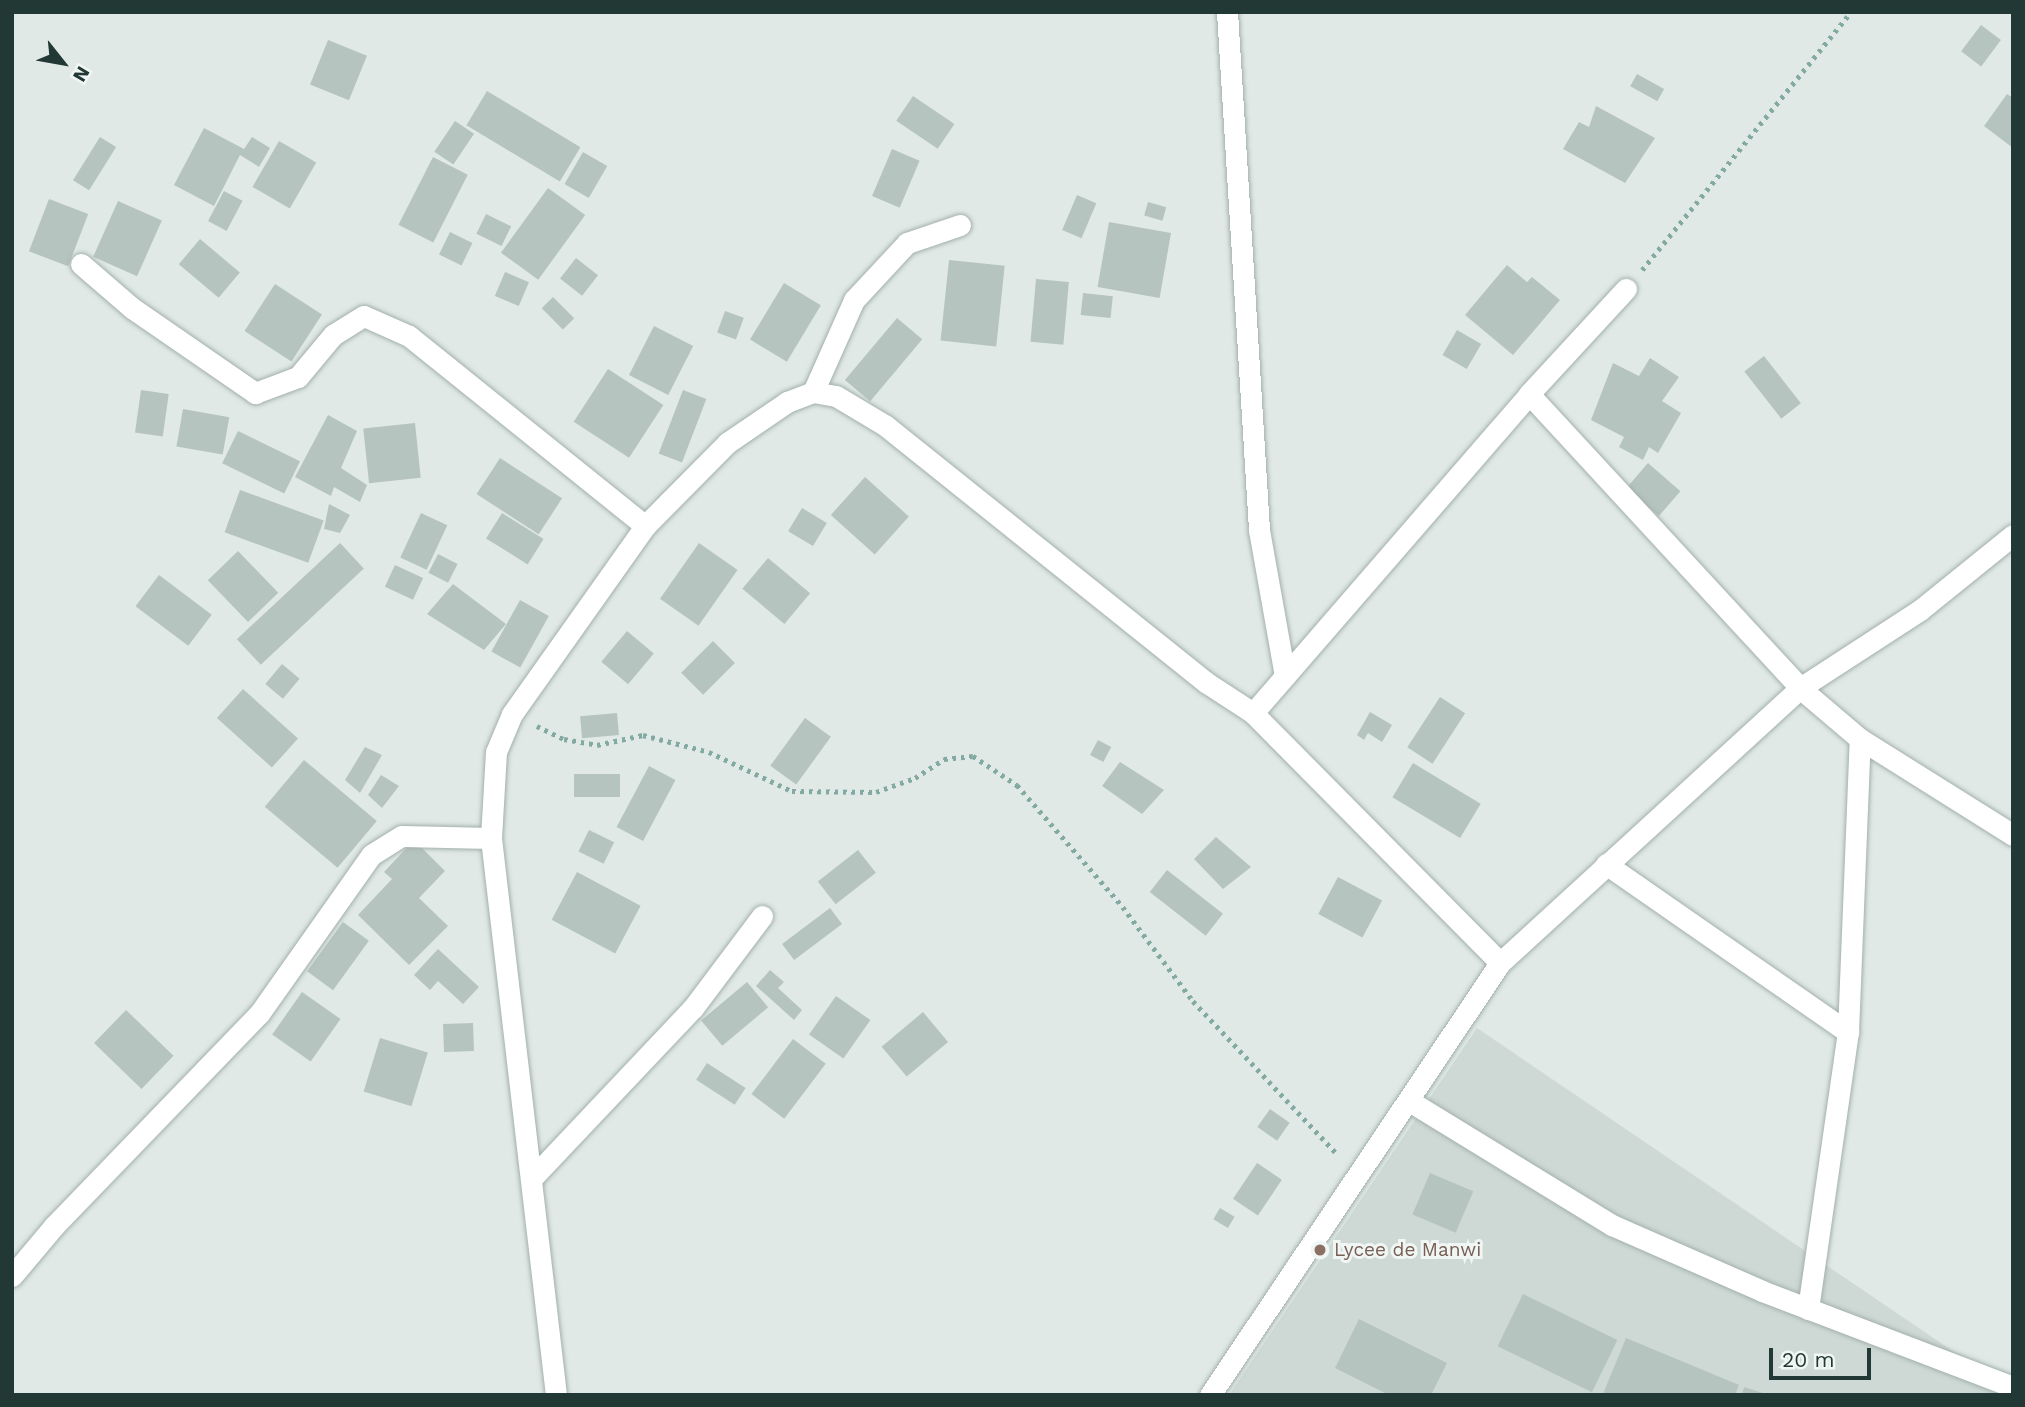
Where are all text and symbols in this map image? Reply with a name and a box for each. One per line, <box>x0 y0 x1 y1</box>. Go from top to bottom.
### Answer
north arrow <box>28 28 98 98</box>
text: N <box>68 62 95 86</box>
place label: Lycee de Manwi <box>1334 1239 1481 1261</box>
marker: Lycee de Manwi <box>1312 1242 1328 1258</box>
scale bar <box>1773 1334 1874 1378</box>
text: 20 m <box>1782 1347 1834 1372</box>

